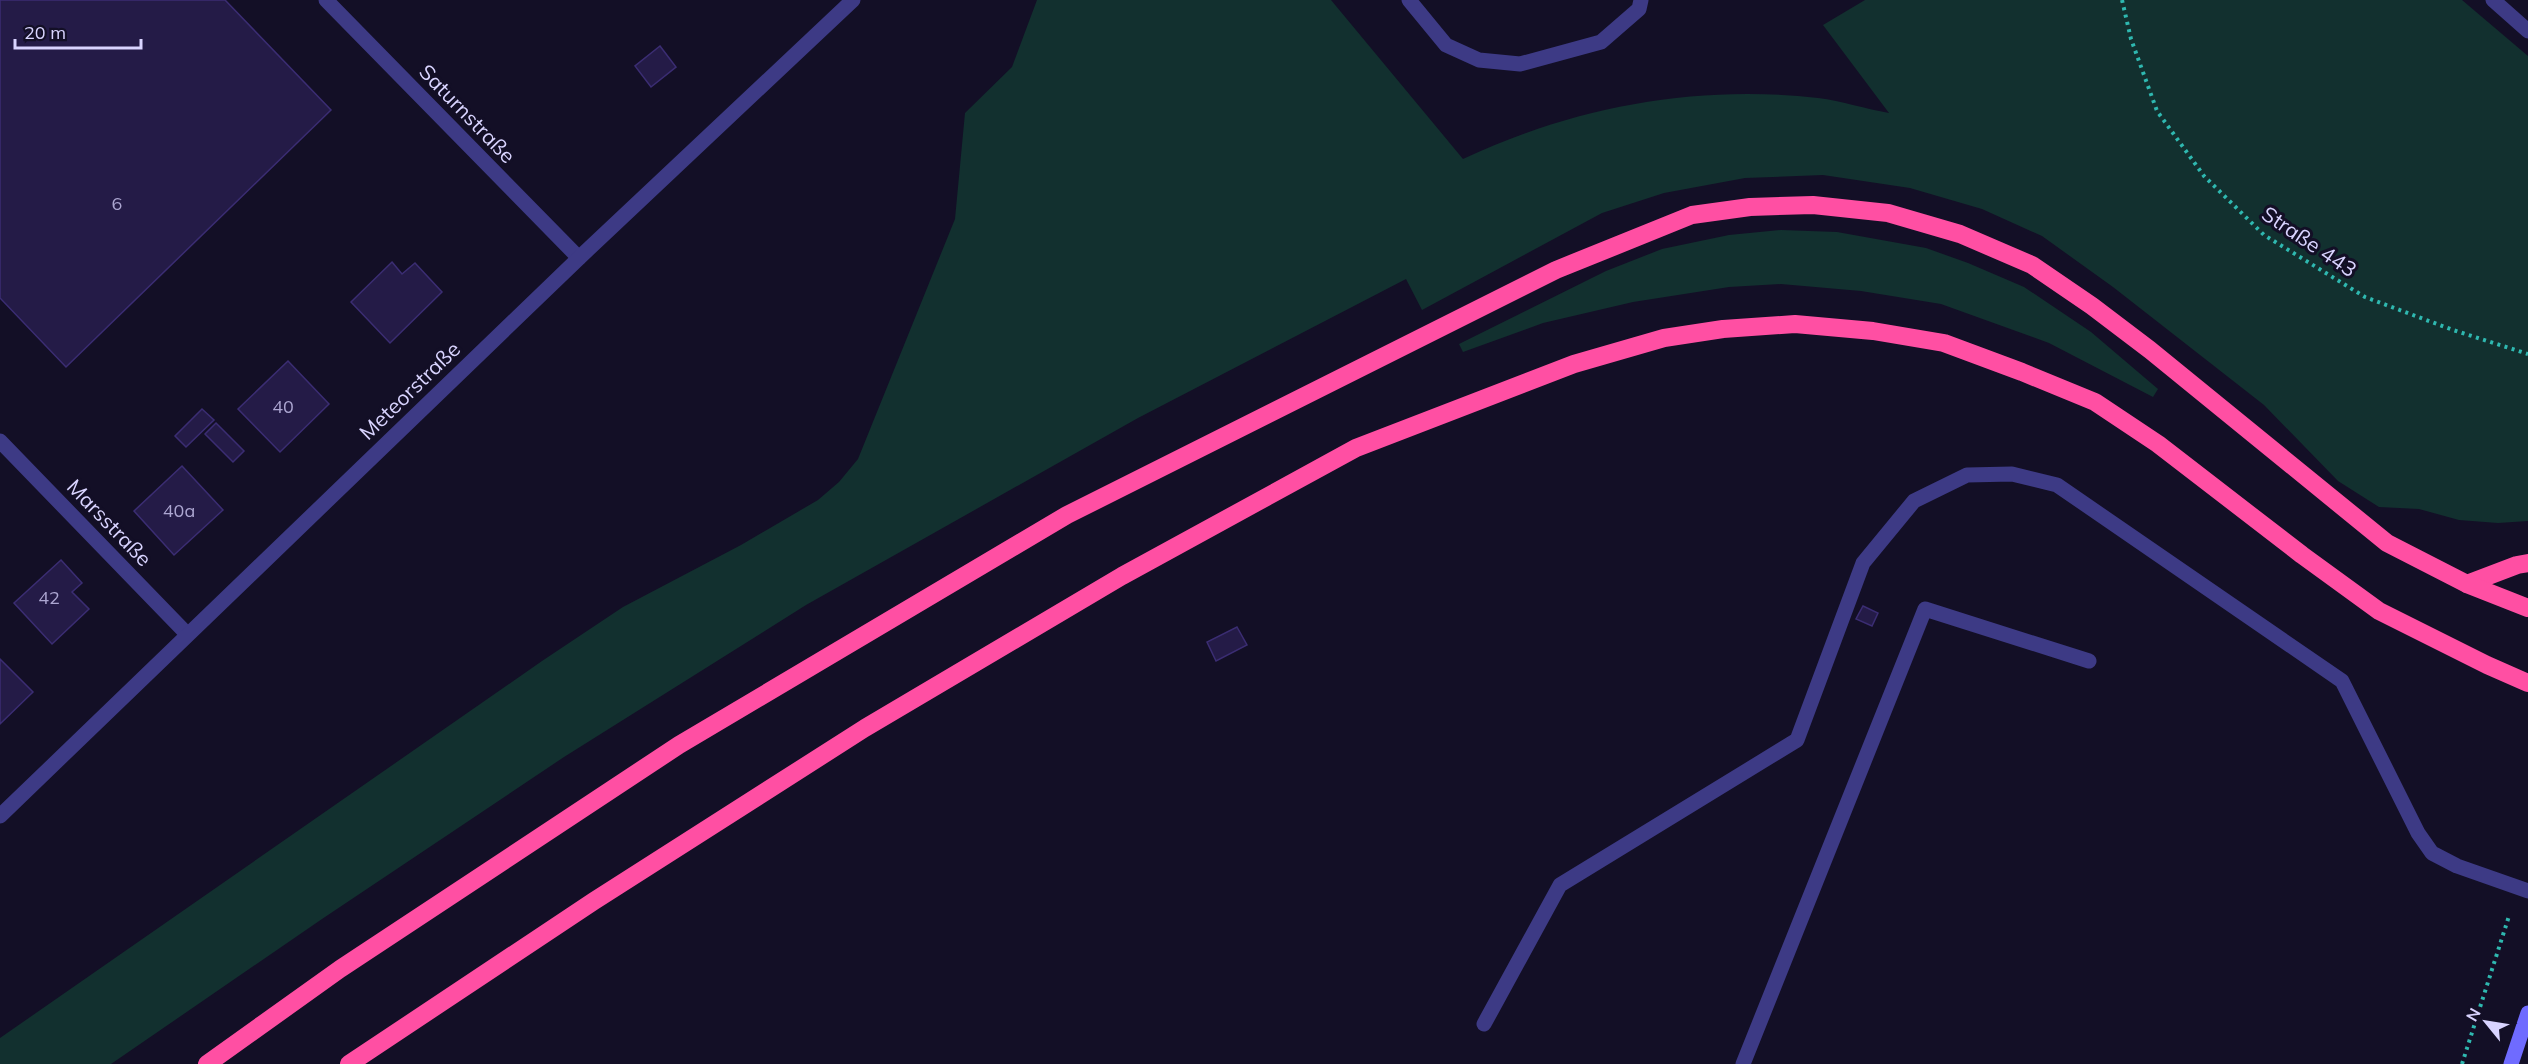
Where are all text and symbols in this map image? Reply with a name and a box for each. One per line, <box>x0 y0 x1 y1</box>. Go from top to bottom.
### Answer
scale bar <box>15 12 141 50</box>
text: 20 m <box>24 21 66 44</box>
street label: Saturnstraße <box>414 58 521 168</box>
house number: 6 <box>112 192 122 215</box>
street label: Straße 443 <box>2257 200 2362 282</box>
street label: Meteorstraße <box>353 336 465 445</box>
house number: 40 <box>272 395 294 418</box>
street label: Marsstraße <box>62 473 158 571</box>
house number: 40a <box>163 499 195 522</box>
house number: 42 <box>38 586 60 609</box>
north arrow <box>2456 992 2516 1052</box>
text: N <box>2461 1004 2485 1025</box>

